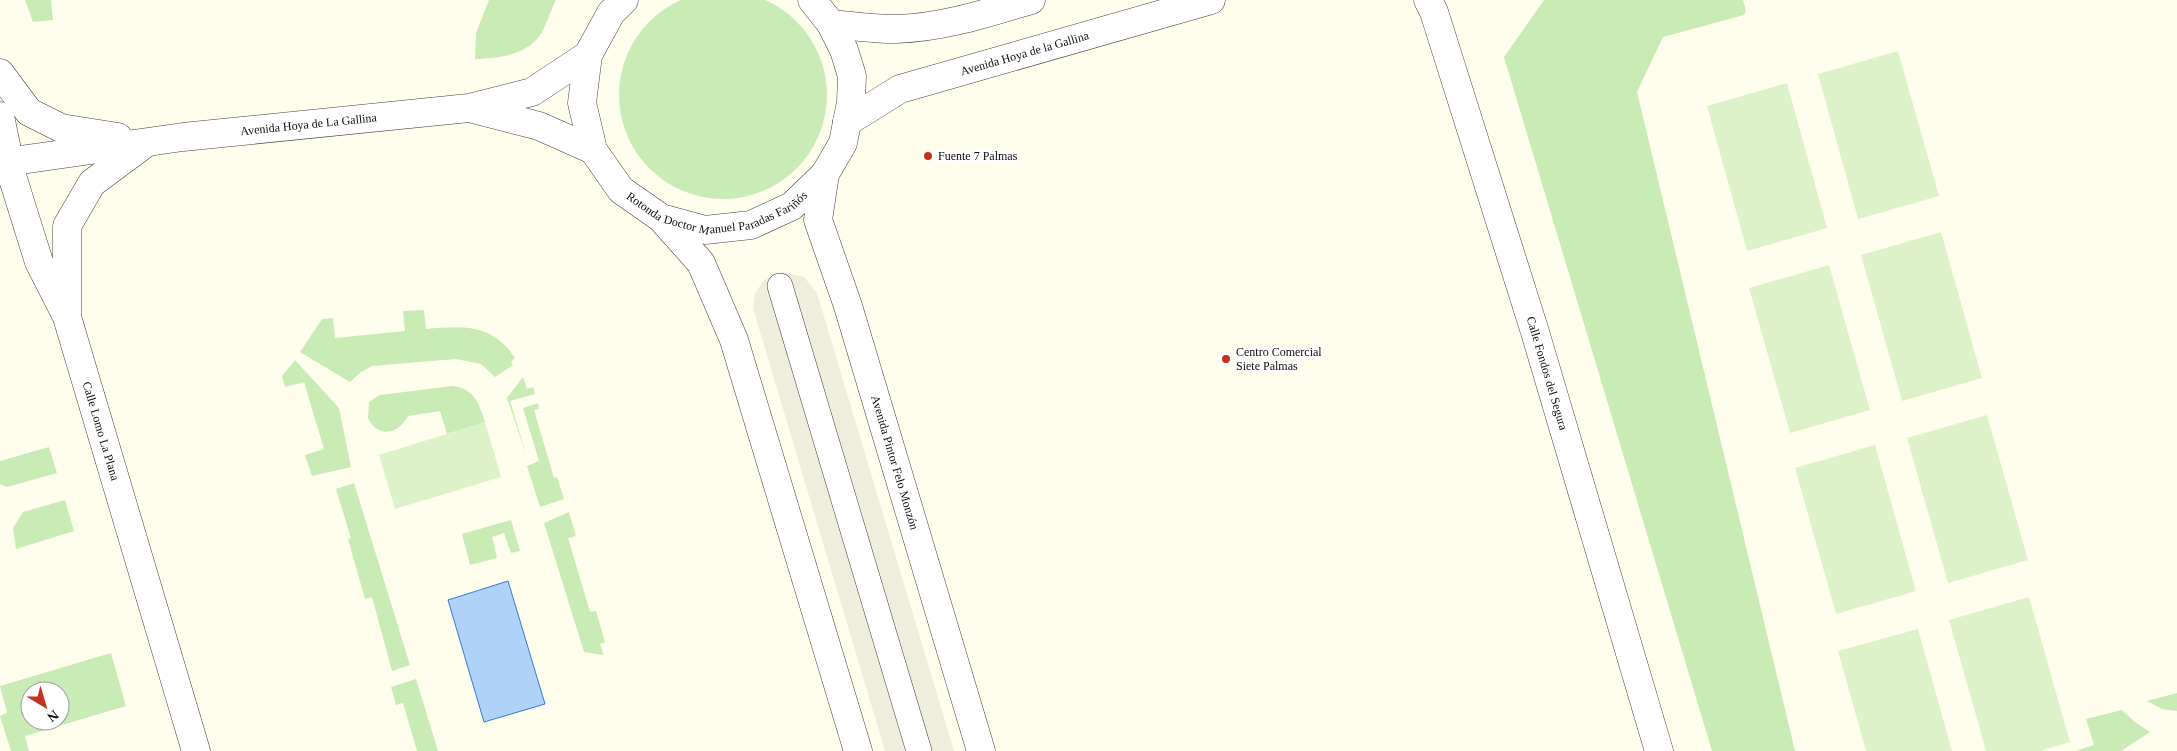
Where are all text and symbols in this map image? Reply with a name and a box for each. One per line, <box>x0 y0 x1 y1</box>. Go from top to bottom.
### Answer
street label: Avenida Hoya de la Gallina <box>959 28 1091 78</box>
street label: Avenida Hoya de La Gallina <box>240 110 378 138</box>
place label: Fuente 7 Palmas <box>938 149 1018 163</box>
marker: Fuente 7 Palmas <box>922 150 934 162</box>
street label: Rotonda Doctor Manuel Paradas Fariñós <box>617 184 813 198</box>
text: Rotonda Doctor Manuel Paradas Fariñós <box>624 188 810 238</box>
street label: Calle Fondos del Segura <box>1524 315 1571 432</box>
place label: Centro Comercial Siete Palmas <box>1236 345 1322 373</box>
marker: Centro Comercial Siete Palmas <box>1220 353 1232 365</box>
street label: Calle Lomo La Plana <box>80 380 122 483</box>
street label: Avenida Pintor Felo Monzón <box>868 394 921 531</box>
north arrow <box>20 681 70 731</box>
text: N <box>44 707 61 725</box>

